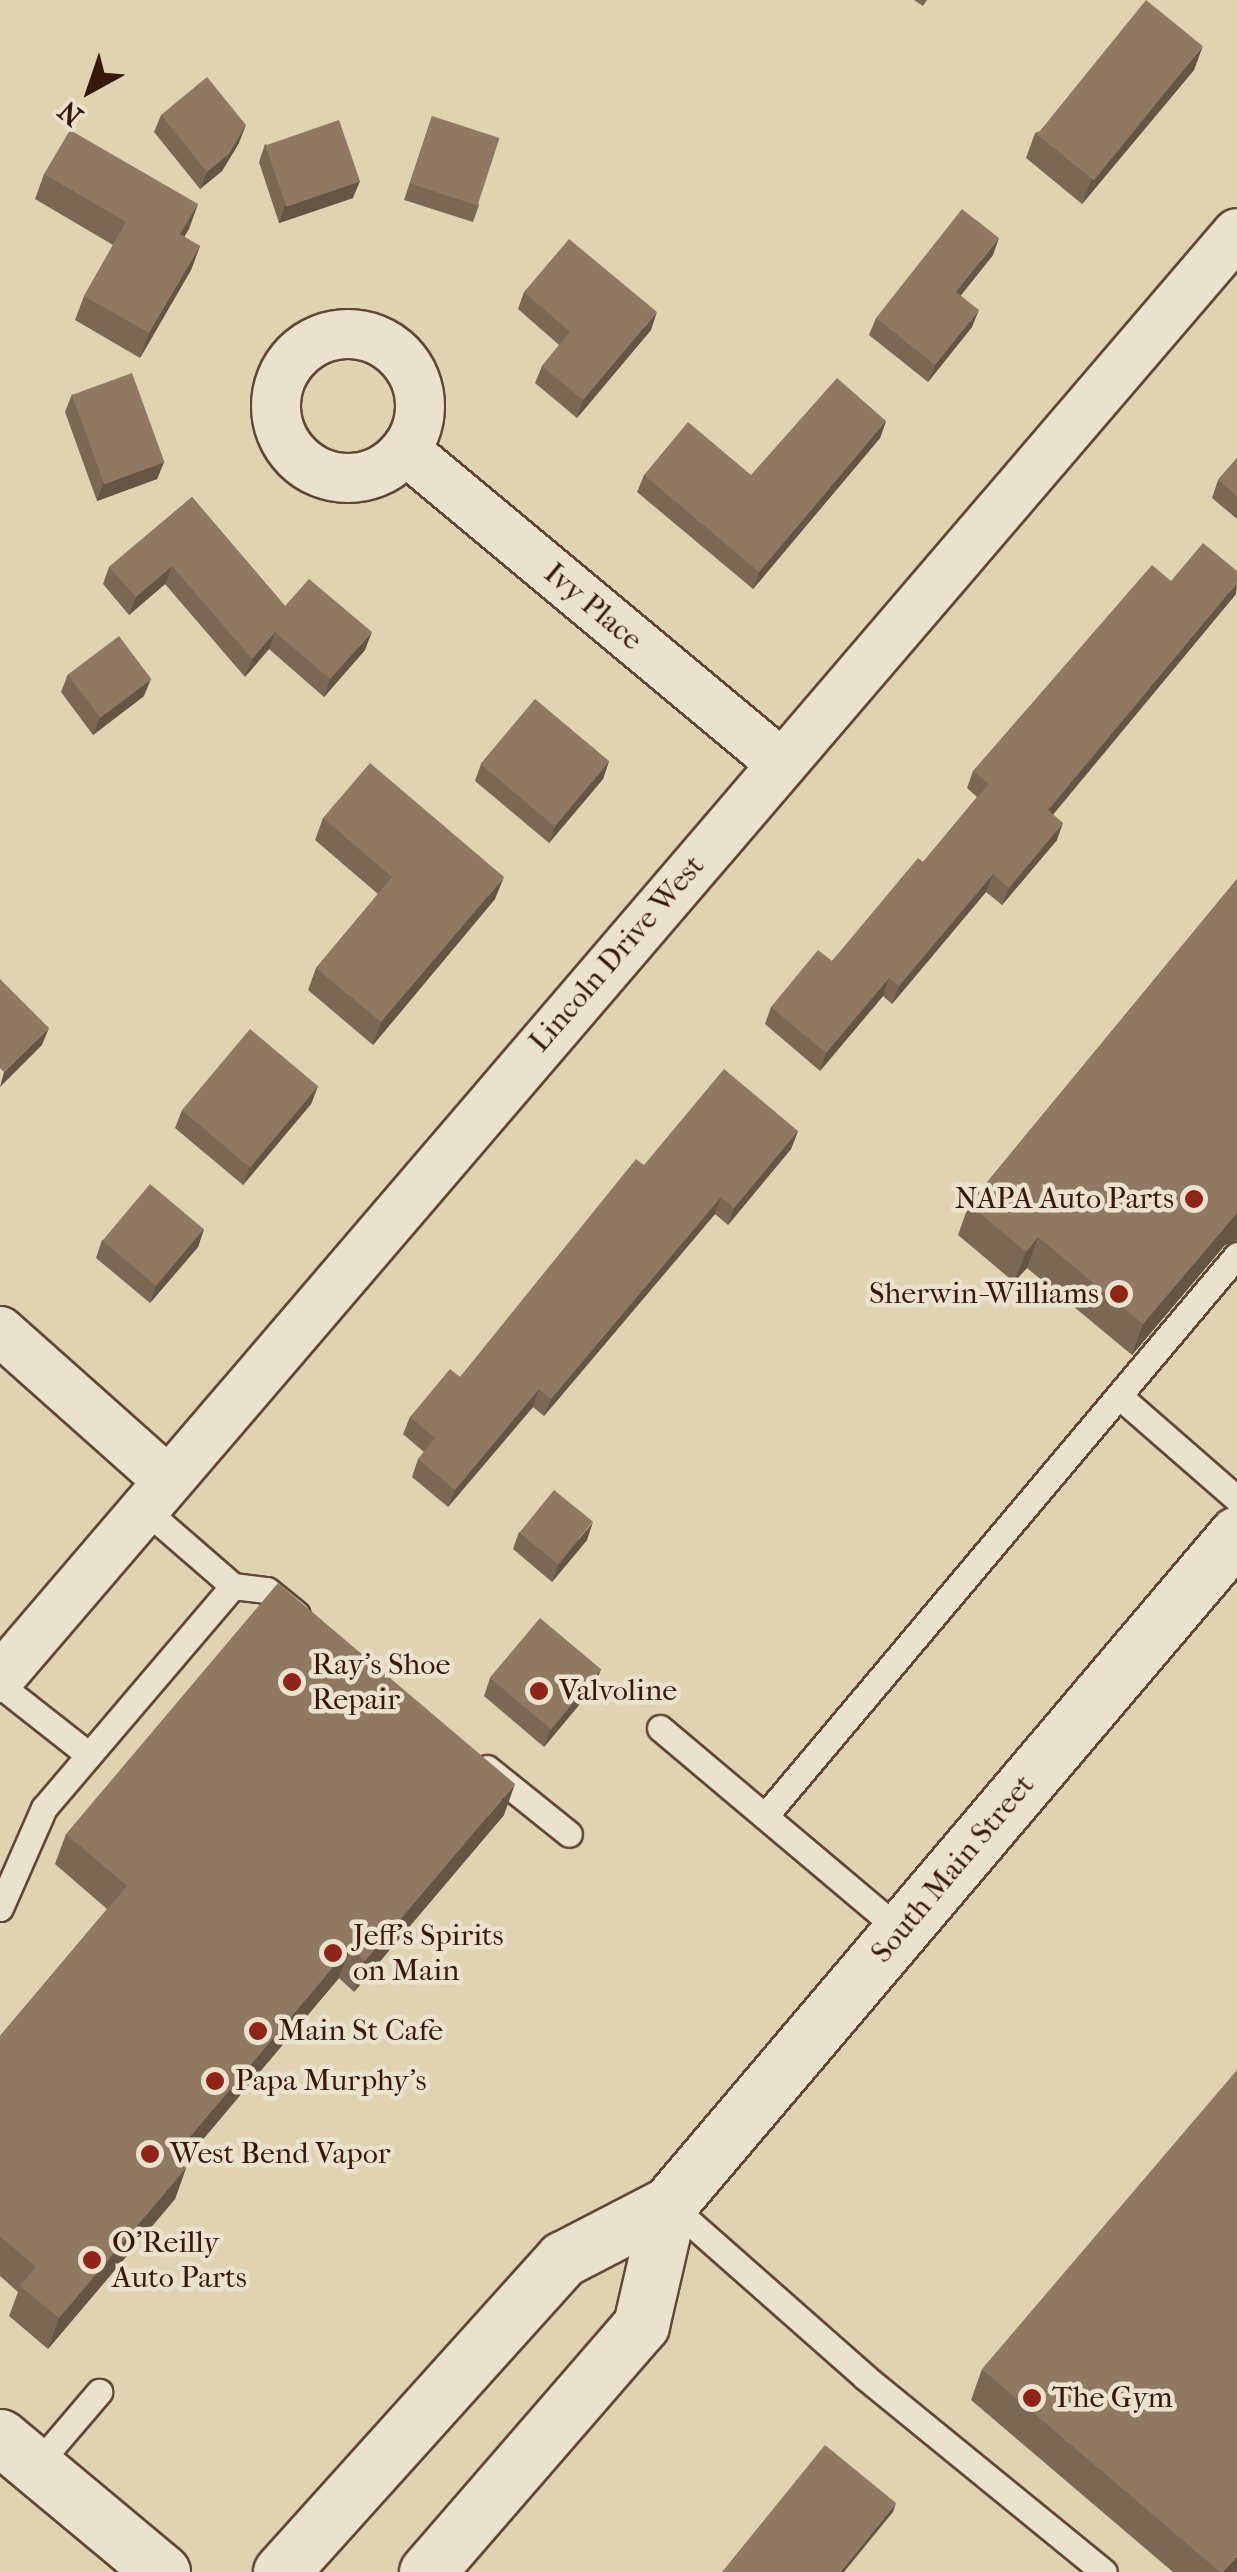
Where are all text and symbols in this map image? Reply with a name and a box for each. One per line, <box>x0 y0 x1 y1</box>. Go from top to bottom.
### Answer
north arrow <box>40 40 140 140</box>
text: N <box>52 94 89 133</box>
street label: Ivy Place <box>537 556 649 658</box>
street label: Lincoln Drive West <box>522 848 712 1060</box>
place label: NAPA Auto Parts <box>955 1181 1174 1217</box>
marker: NAPA Auto Parts <box>1183 1188 1205 1210</box>
place label: Sherwin-Williams <box>869 1276 1099 1312</box>
marker: Sherwin-Williams <box>1108 1283 1130 1305</box>
place label: Ray's Shoe Repair <box>312 1647 450 1718</box>
marker: Ray's Shoe Repair <box>281 1671 303 1693</box>
place label: Valvoline <box>559 1673 677 1709</box>
marker: Valvoline <box>528 1680 550 1702</box>
street label: South Main Street <box>864 1768 1042 1970</box>
place label: Jeff's Spirits on Main <box>353 1918 504 1988</box>
marker: Jeff's Spirits on Main <box>322 1942 344 1964</box>
place label: Main St Cafe <box>278 2013 443 2049</box>
marker: Main St Cafe <box>247 2020 269 2042</box>
place label: Papa Murphy's <box>235 2063 427 2099</box>
marker: Papa Murphy's <box>204 2070 226 2092</box>
place label: West Bend Vapor <box>170 2136 390 2172</box>
marker: West Bend Vapor <box>139 2143 161 2165</box>
place label: O'Reilly Auto Parts <box>112 2225 247 2296</box>
marker: O'Reilly Auto Parts <box>81 2249 103 2271</box>
place label: The Gym <box>1052 2380 1173 2416</box>
marker: The Gym <box>1021 2387 1043 2409</box>

